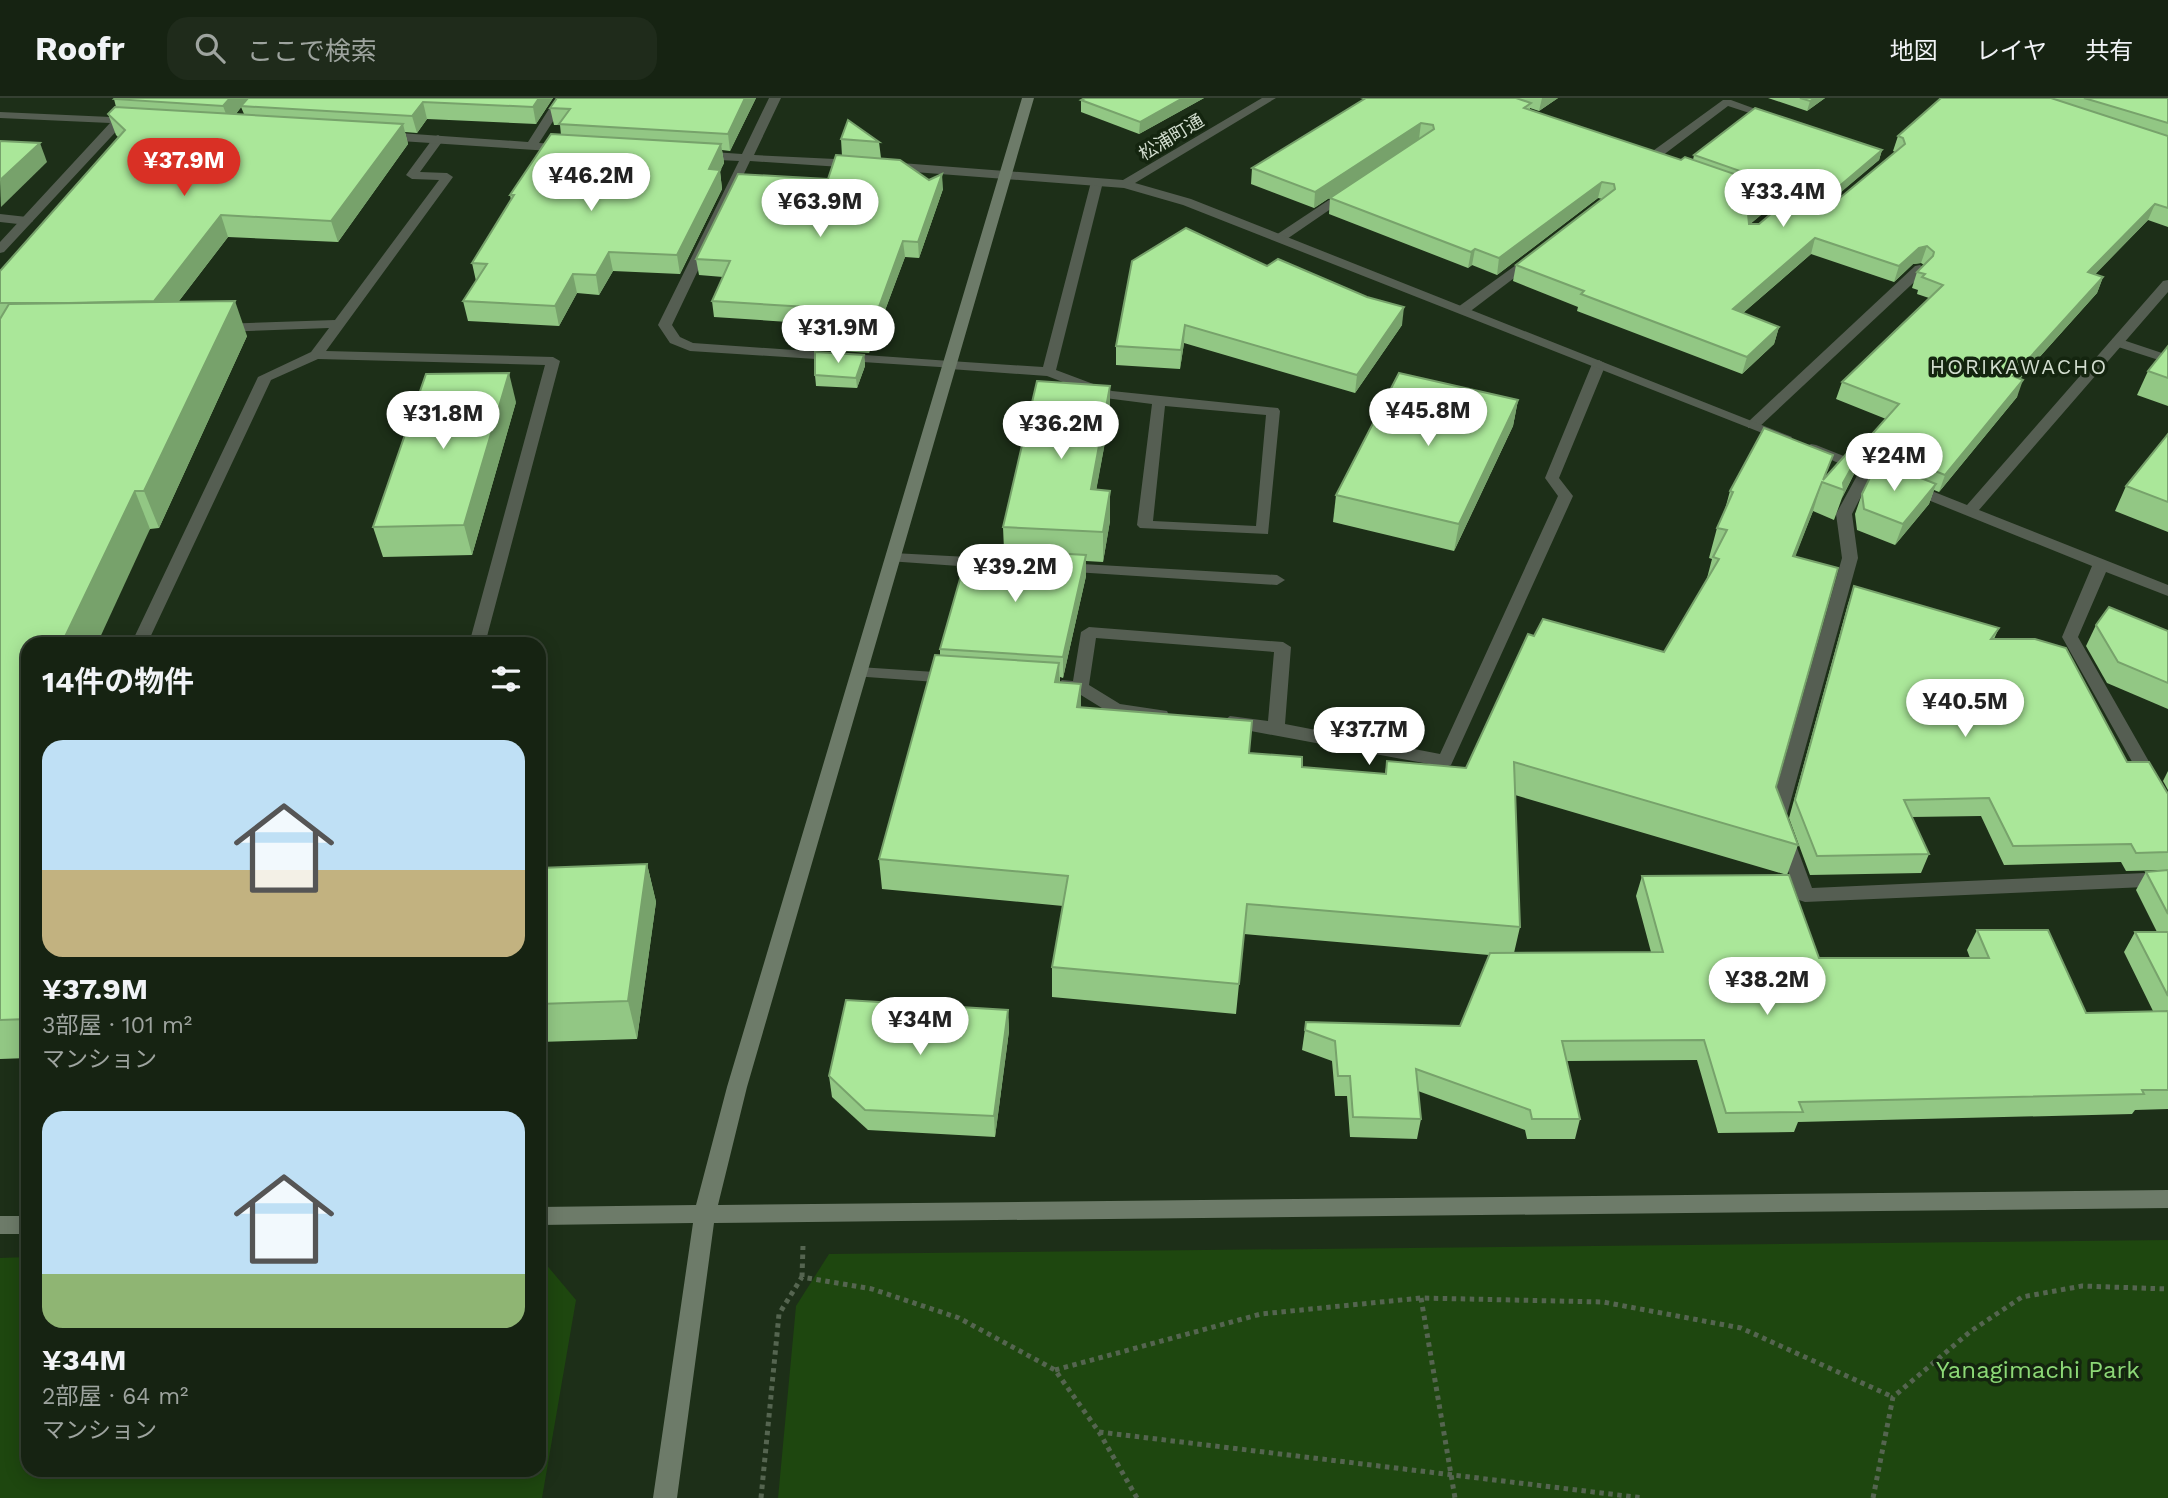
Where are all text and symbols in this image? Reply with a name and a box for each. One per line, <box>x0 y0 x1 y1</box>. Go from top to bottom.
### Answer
search box <box>167 17 657 80</box>
text: Roofr <box>35 29 125 68</box>
icon: search <box>191 29 229 67</box>
text: ここで検索 <box>247 36 377 66</box>
text: 地図 <box>1890 37 1938 65</box>
text: レイヤ <box>1976 37 2047 65</box>
text: 共有 <box>2085 37 2133 65</box>
street label: 松浦町通 <box>1135 109 1207 165</box>
pin: ¥37.9M <box>127 139 241 198</box>
text: ¥37.9M <box>143 147 225 174</box>
pin: ¥46.2M <box>534 153 648 213</box>
text: ¥46.2M <box>548 162 634 189</box>
pin: ¥33.4M <box>1726 170 1840 229</box>
text: ¥33.4M <box>1741 178 1825 205</box>
pin: ¥63.9M <box>763 180 877 239</box>
text: ¥63.9M <box>778 188 862 215</box>
pin: ¥31.9M <box>781 306 895 365</box>
text: ¥31.9M <box>798 314 878 341</box>
district label: HORIKAWACHO <box>1930 354 2108 379</box>
pin: ¥45.8M <box>1371 388 1485 448</box>
pin: ¥31.8M <box>386 392 500 451</box>
text: ¥45.8M <box>1385 397 1471 424</box>
text: ¥31.8M <box>403 400 483 427</box>
pin: ¥36.2M <box>1004 402 1118 461</box>
text: ¥36.2M <box>1019 410 1103 437</box>
pin: ¥24M <box>1853 434 1935 493</box>
text: ¥24M <box>1862 442 1926 469</box>
pin: ¥39.2M <box>958 545 1072 604</box>
text: ¥39.2M <box>973 553 1057 580</box>
icon: filters <box>487 660 525 698</box>
text: 14件の物件 <box>42 664 194 699</box>
pin: ¥40.5M <box>1908 680 2022 739</box>
text: ¥40.5M <box>1922 688 2008 715</box>
pin: ¥37.7M <box>1312 708 1426 767</box>
text: ¥37.7M <box>1330 716 1408 743</box>
icon: home <box>221 785 347 911</box>
pin: ¥38.2M <box>1710 958 1824 1017</box>
text: ¥38.2M <box>1725 966 1809 993</box>
text: ¥37.9M <box>42 971 148 1006</box>
pin: ¥34M <box>879 998 961 1057</box>
text: ¥34M <box>888 1006 952 1033</box>
text: 3部屋 · 101 m² <box>42 1012 192 1039</box>
text: マンション <box>42 1046 157 1073</box>
icon: home <box>221 1156 347 1282</box>
text: ¥34M <box>42 1342 126 1377</box>
park label: Yanagimachi Park <box>1936 1356 2140 1384</box>
text: 2部屋 · 64 m² <box>42 1383 189 1410</box>
text: マンション <box>42 1417 157 1444</box>

